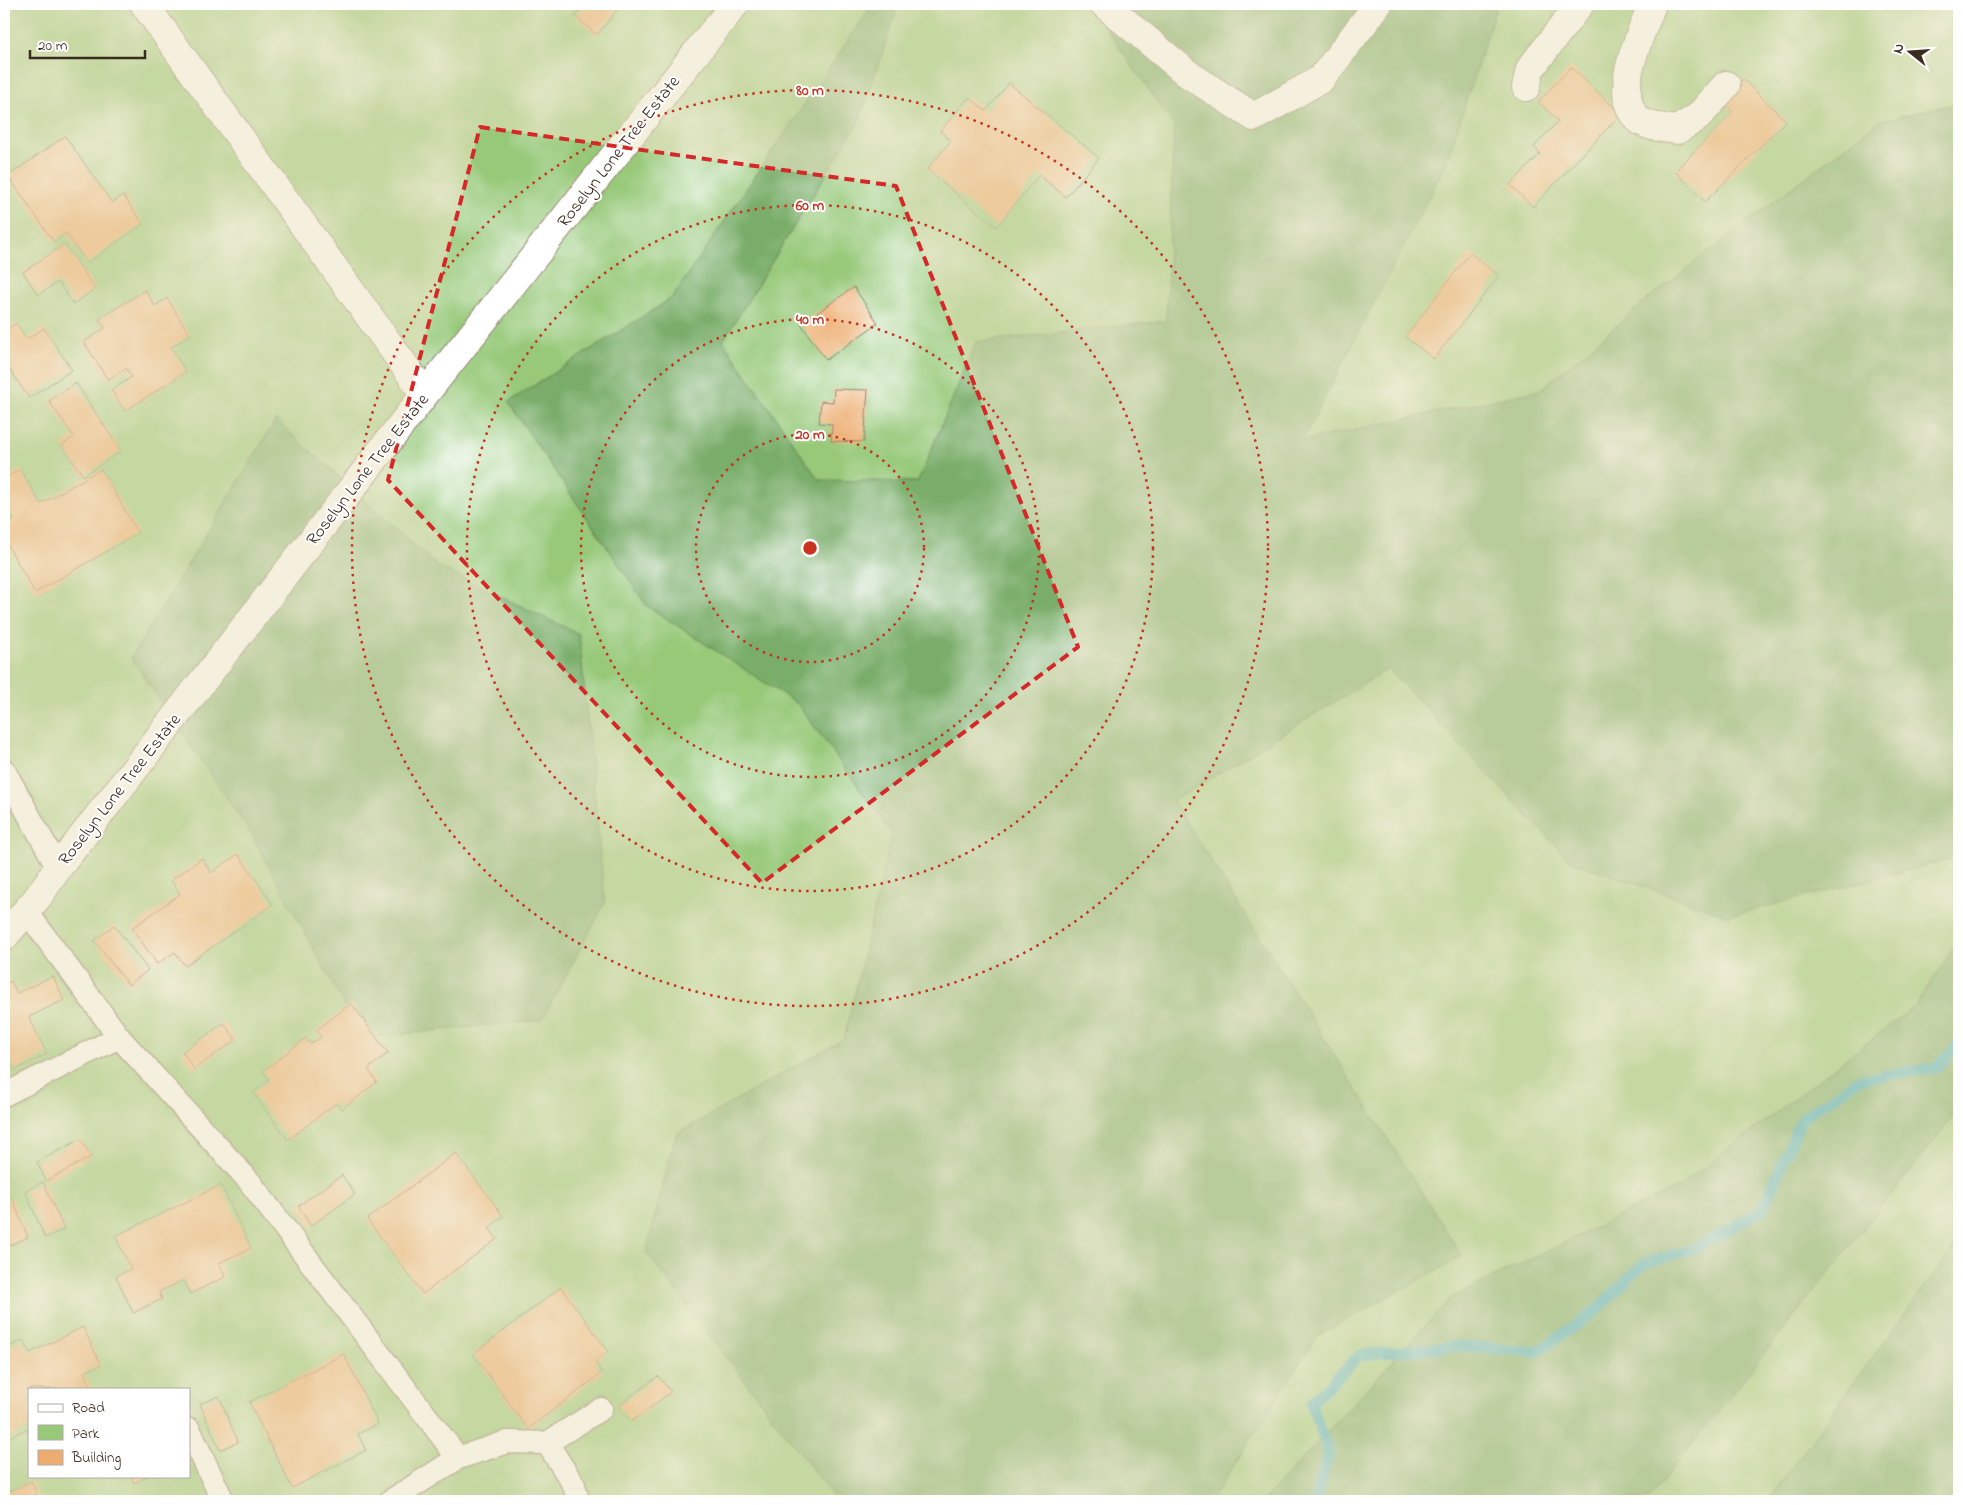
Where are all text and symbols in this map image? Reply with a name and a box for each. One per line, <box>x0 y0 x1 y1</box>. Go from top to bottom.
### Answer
scale bar <box>30 28 145 60</box>
north arrow <box>1886 28 1936 78</box>
text: 20 m <box>38 35 68 57</box>
text: N <box>1888 41 1910 56</box>
street label: Roselyn Lone Tree Estate <box>552 70 688 234</box>
text: 80 m <box>795 80 824 102</box>
text: 60 m <box>795 195 825 217</box>
text: 40 m <box>795 309 824 331</box>
street label: Roselyn Lone Tree Estate <box>301 388 437 552</box>
text: 20 m <box>794 424 825 446</box>
centre of rings <box>801 539 819 557</box>
street label: Roselyn Lone Tree Estate <box>53 708 189 872</box>
legend <box>28 1388 190 1478</box>
text: Road <box>72 1397 105 1419</box>
text: Park <box>72 1423 100 1445</box>
text: Building <box>71 1447 121 1470</box>

